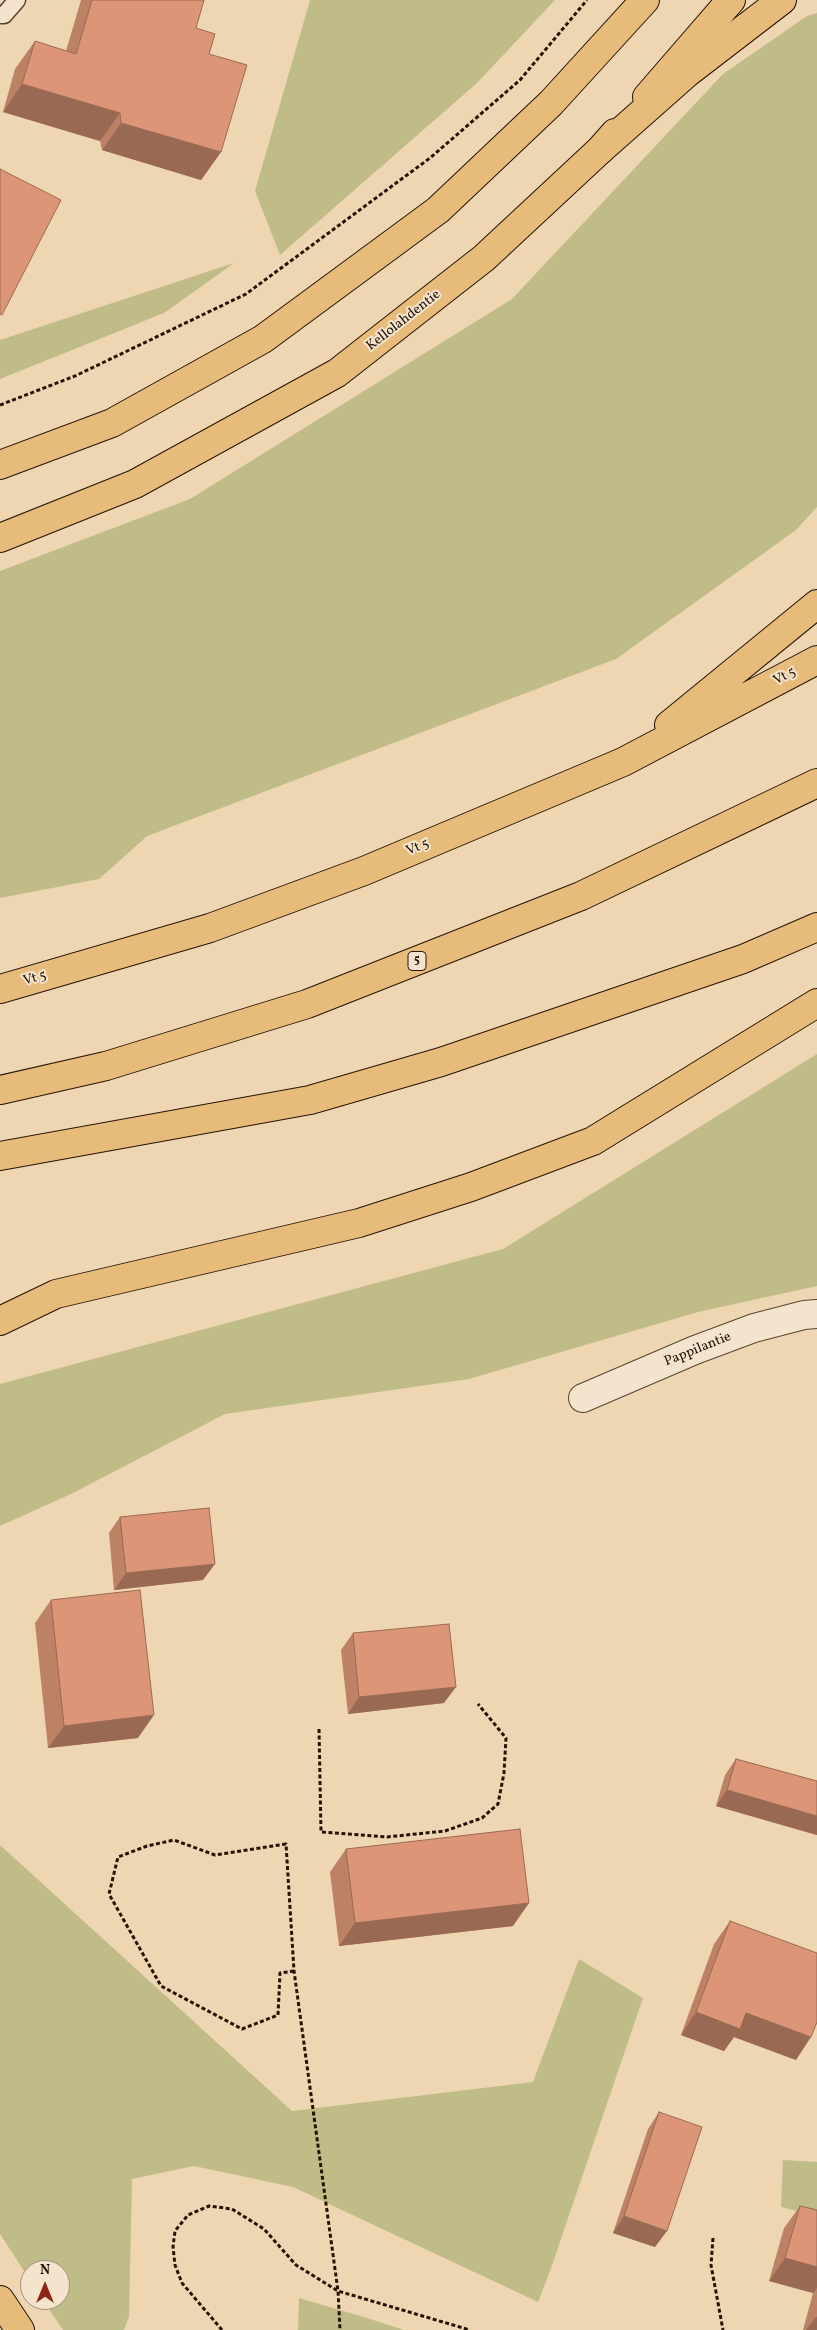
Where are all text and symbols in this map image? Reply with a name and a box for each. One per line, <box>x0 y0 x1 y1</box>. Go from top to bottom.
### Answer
street label: Kellolahdentie <box>364 287 444 355</box>
street label: Vt 5 <box>771 664 799 690</box>
street label: Vt 5 <box>404 836 432 860</box>
road number: 5 <box>408 951 426 970</box>
street label: Vt 5 <box>22 968 48 990</box>
street label: Pappilantie <box>662 1329 734 1371</box>
north arrow <box>20 2260 70 2310</box>
text: N <box>40 2261 50 2280</box>

